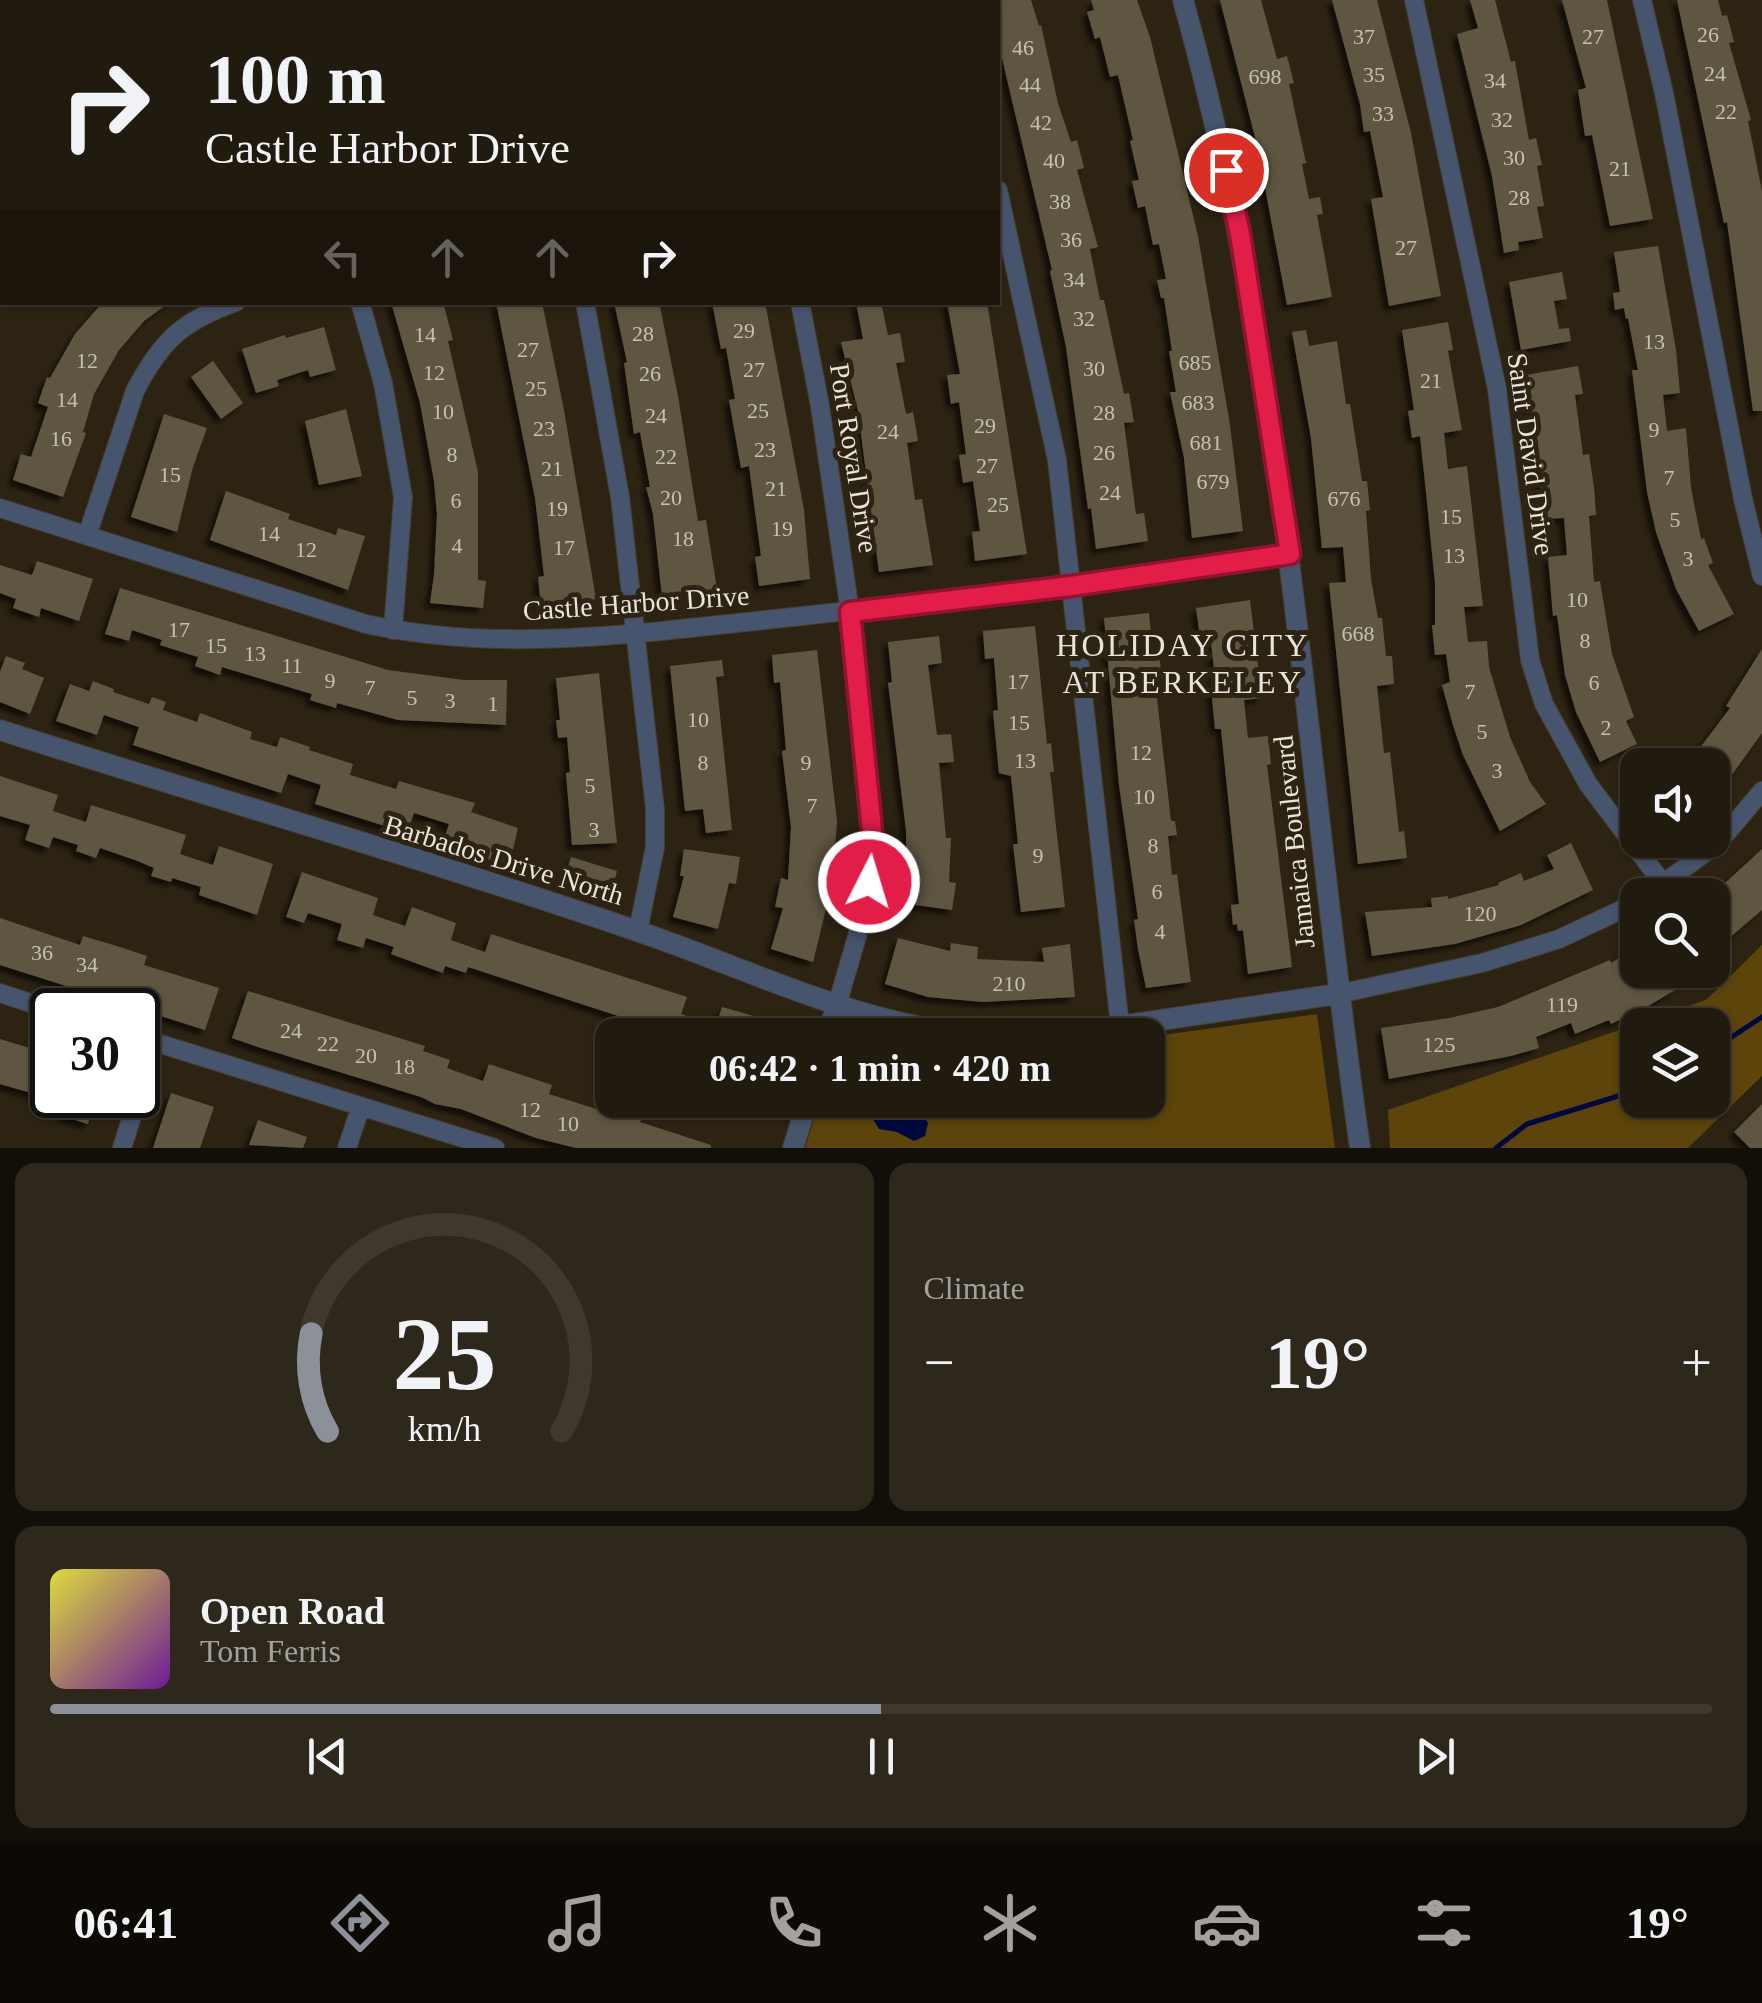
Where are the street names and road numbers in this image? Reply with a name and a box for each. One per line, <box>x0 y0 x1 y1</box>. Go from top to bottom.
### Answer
street label: Saint David Drive <box>1501 351 1561 557</box>
street label: Port Royal Drive <box>824 361 884 555</box>
street label: Castle Harbor Drive <box>522 580 750 626</box>
street label: Jamaica Boulevard <box>1267 734 1321 950</box>
street label: Barbados Drive North <box>380 809 628 911</box>

